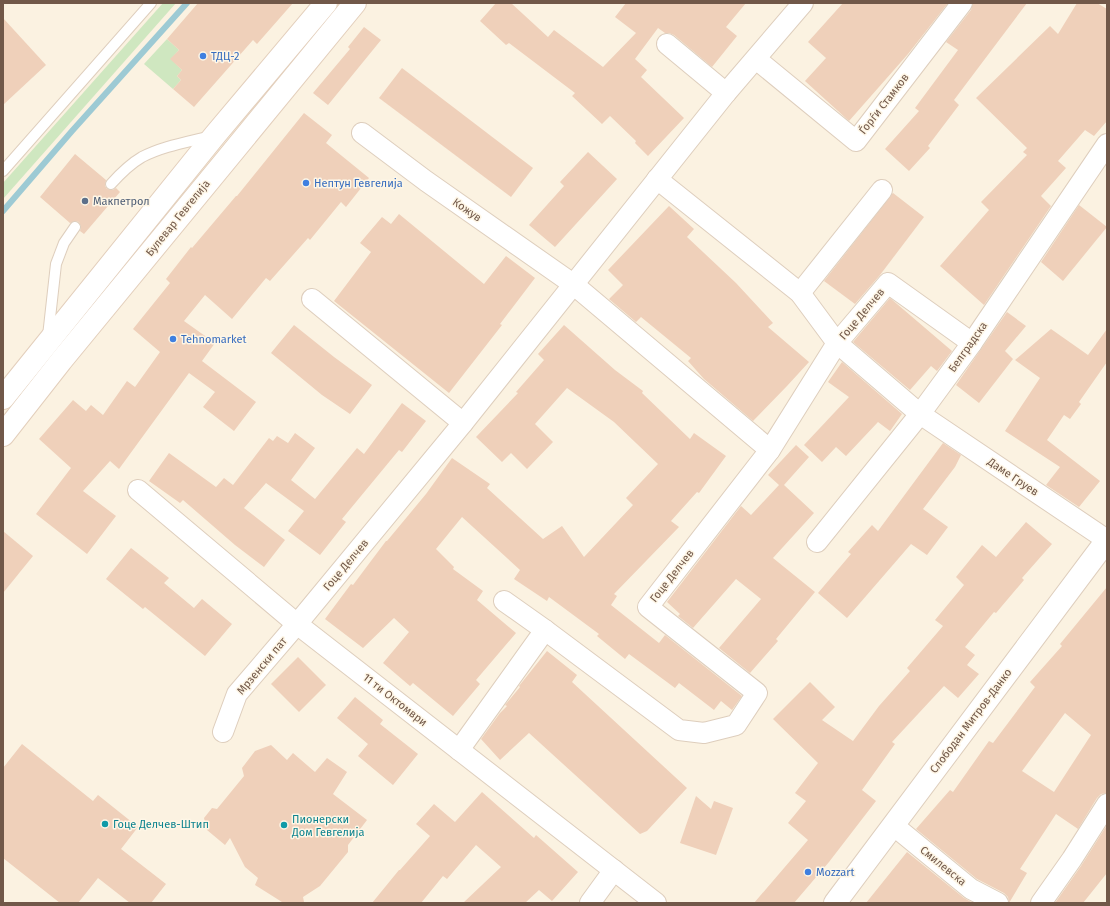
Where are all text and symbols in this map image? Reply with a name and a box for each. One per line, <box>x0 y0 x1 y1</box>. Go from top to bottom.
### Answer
place label: ТДЦ-2 <box>211 50 239 63</box>
marker: ТДЦ-2 <box>198 51 208 61</box>
street label: Ѓорѓи Стамков <box>855 70 912 137</box>
street label: Булевар Гевгелија <box>143 177 213 259</box>
place label: Нептун Гевгелија <box>314 177 403 190</box>
marker: Нептун Гевгелија <box>301 178 311 188</box>
place label: Макпетрол <box>93 195 150 208</box>
street label: Кожув <box>450 195 484 225</box>
marker: Макпетрол <box>80 196 90 206</box>
street label: Гоце Делчев <box>837 286 887 342</box>
street label: Белградска <box>946 319 990 375</box>
place label: Tehnomarket <box>181 333 247 346</box>
marker: Tehnomarket <box>168 334 178 344</box>
street label: Даме Груев <box>984 455 1041 499</box>
street label: Гоце Делчев <box>321 537 371 593</box>
street label: Гоце Делчев <box>647 547 697 605</box>
street label: Мрзенски пат <box>234 635 290 697</box>
street label: Слободан Митров-Данко <box>927 666 1015 776</box>
street label: 11 ти Октомври <box>360 671 430 729</box>
place label: Пионерски Дом Гевгелија <box>291 813 364 839</box>
place label: Гоце Делчев-Штип <box>113 818 209 831</box>
marker: Гоце Делчев-Штип <box>100 819 110 829</box>
marker: Пионерски Дом Гевгелија <box>279 820 289 830</box>
street label: Смилевска <box>917 844 969 888</box>
place label: Mozzart <box>816 866 855 879</box>
marker: Mozzart <box>803 867 813 877</box>

